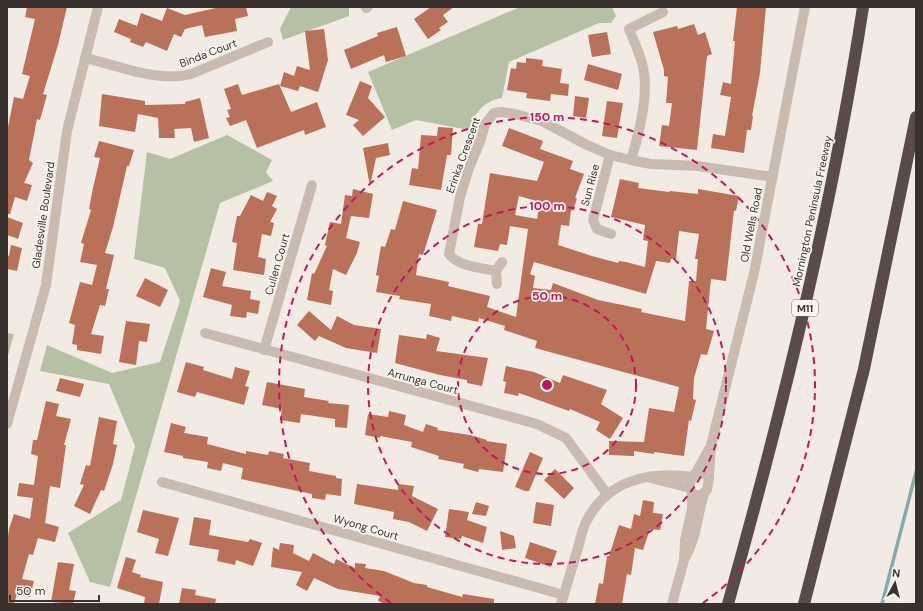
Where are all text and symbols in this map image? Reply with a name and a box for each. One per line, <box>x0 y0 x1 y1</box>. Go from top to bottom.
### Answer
street label: Binda Court <box>177 36 239 70</box>
text: 150 m <box>530 109 564 125</box>
street label: Erinka Crescent <box>443 115 483 195</box>
street label: Mornington Peninsula Freeway <box>789 134 835 288</box>
street label: Gladesville Boulevard <box>29 161 57 269</box>
street label: Sun Rise <box>578 162 602 208</box>
street label: Old Wells Road <box>737 186 765 264</box>
text: 100 m <box>529 198 565 214</box>
street label: Cullen Court <box>261 231 293 297</box>
text: 50 m <box>532 288 562 304</box>
road number: M11 <box>792 300 818 316</box>
street label: Arrunga Court <box>386 365 460 397</box>
centre of rings <box>540 378 554 392</box>
street label: Wyong Court <box>332 511 400 543</box>
north arrow <box>875 563 915 603</box>
text: N <box>891 566 901 581</box>
scale bar <box>10 577 99 603</box>
text: 50 m <box>16 583 45 599</box>

